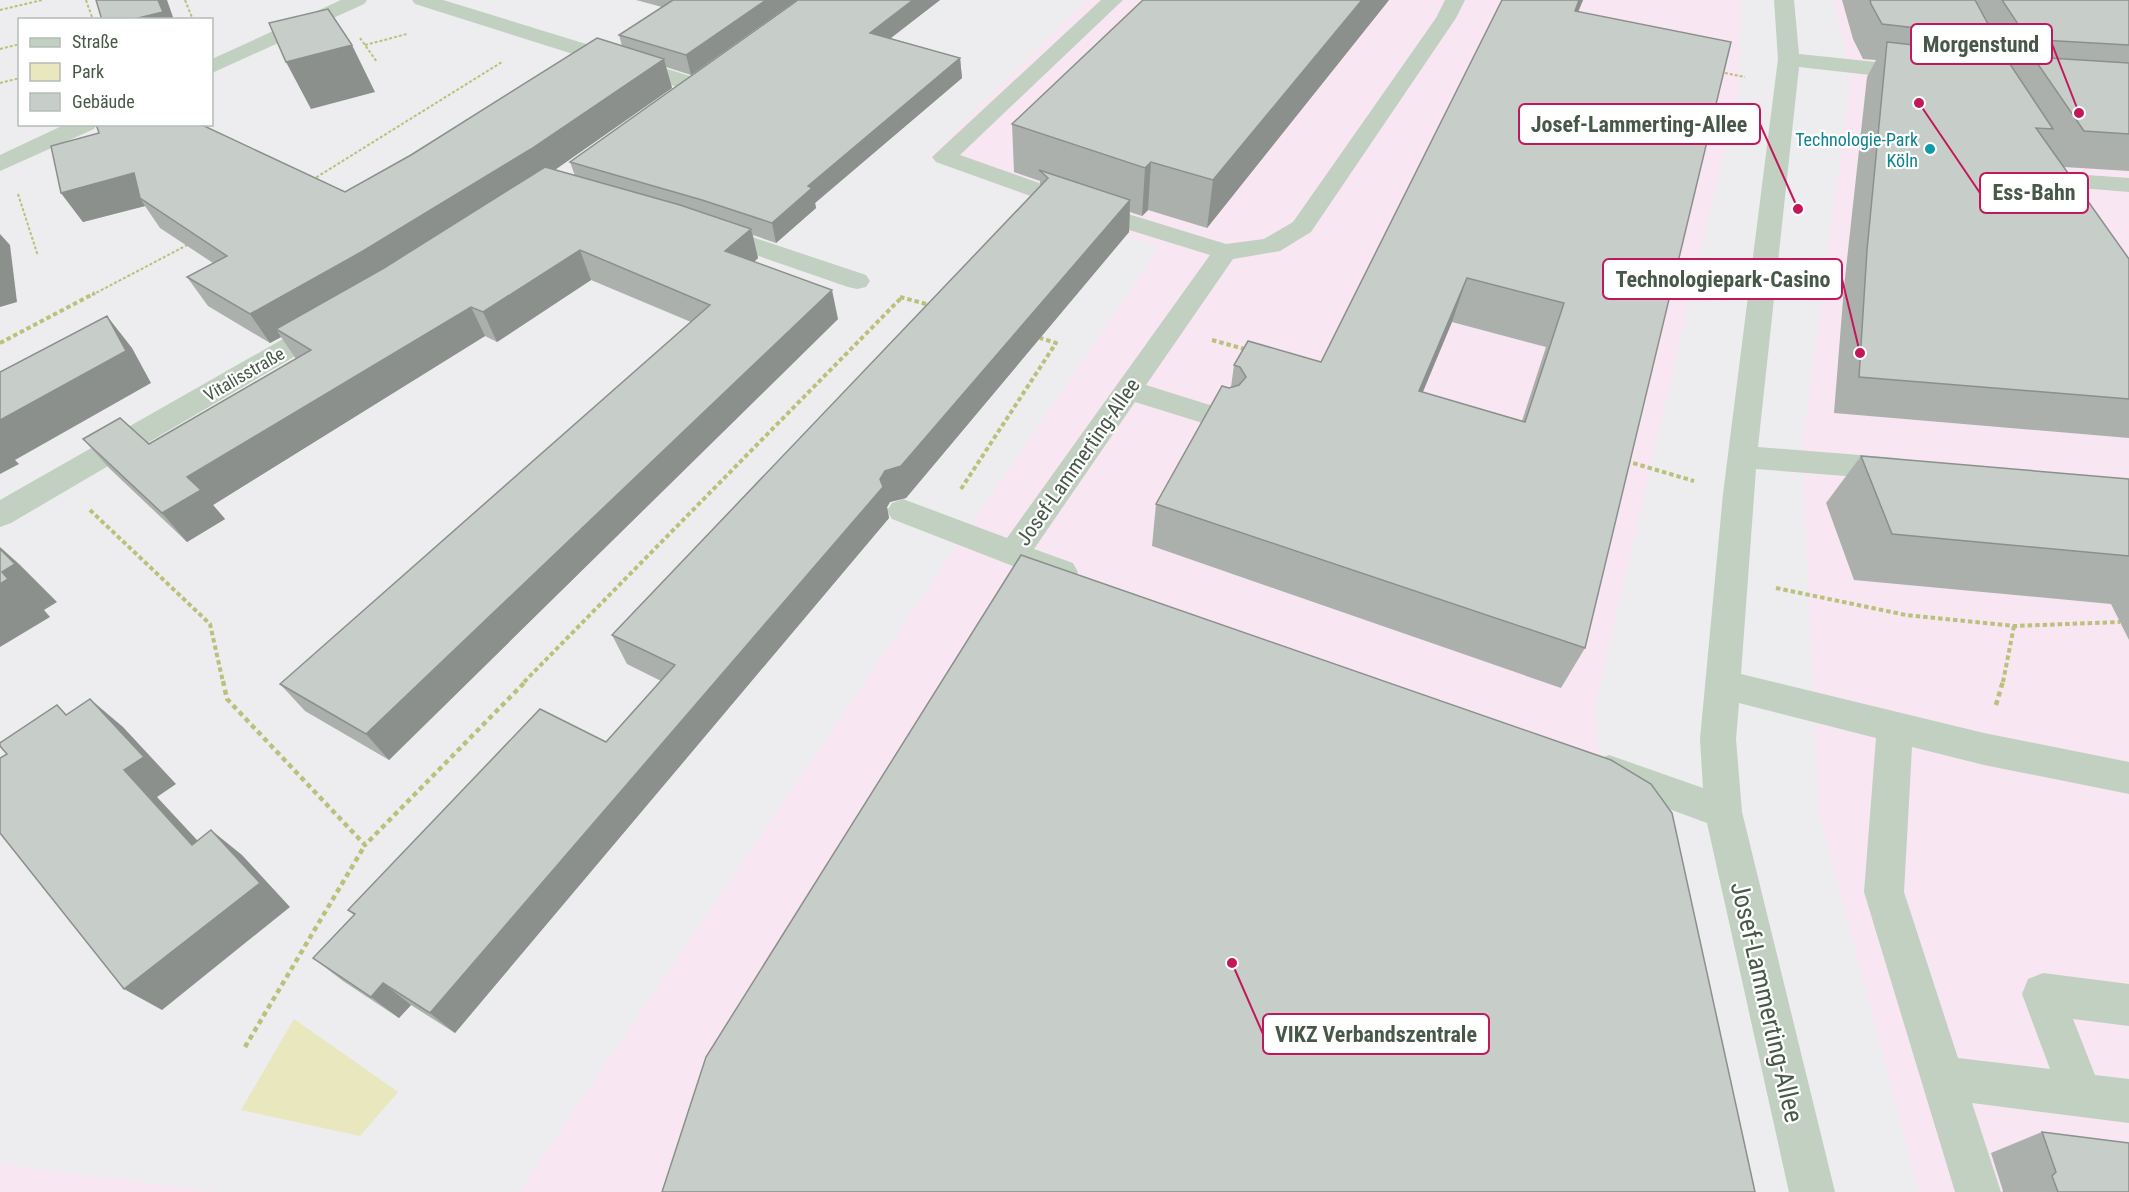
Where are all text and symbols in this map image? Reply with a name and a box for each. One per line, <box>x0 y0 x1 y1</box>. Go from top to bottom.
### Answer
legend <box>18 18 213 126</box>
callout: Morgenstund <box>1911 24 2052 64</box>
text: Straße <box>72 31 118 52</box>
text: Morgenstund <box>1923 32 2039 57</box>
text: Park <box>72 61 104 82</box>
text: Gebäude <box>72 91 135 112</box>
callout: Josef-Lammerting-Allee <box>1519 104 1760 144</box>
text: Josef-Lammerting-Allee <box>1531 112 1747 137</box>
place label: Technologie-Park Köln <box>1795 129 1918 171</box>
marker: Technologie-Park Köln <box>1923 142 1937 156</box>
callout: Ess-Bahn <box>1980 173 2088 213</box>
text: Ess-Bahn <box>1992 180 2076 205</box>
callout: Technologiepark-Casino <box>1603 259 1842 299</box>
text: Technologiepark-Casino <box>1615 267 1831 292</box>
street label: Vitalisstraße <box>200 342 288 406</box>
street label: Josef-Lammerting-Allee <box>1011 374 1145 550</box>
street label: Josef-Lammerting-Allee <box>1725 879 1809 1125</box>
callout: VIKZ Verbandszentrale <box>1263 1014 1489 1054</box>
text: VIKZ Verbandszentrale <box>1275 1022 1477 1047</box>

